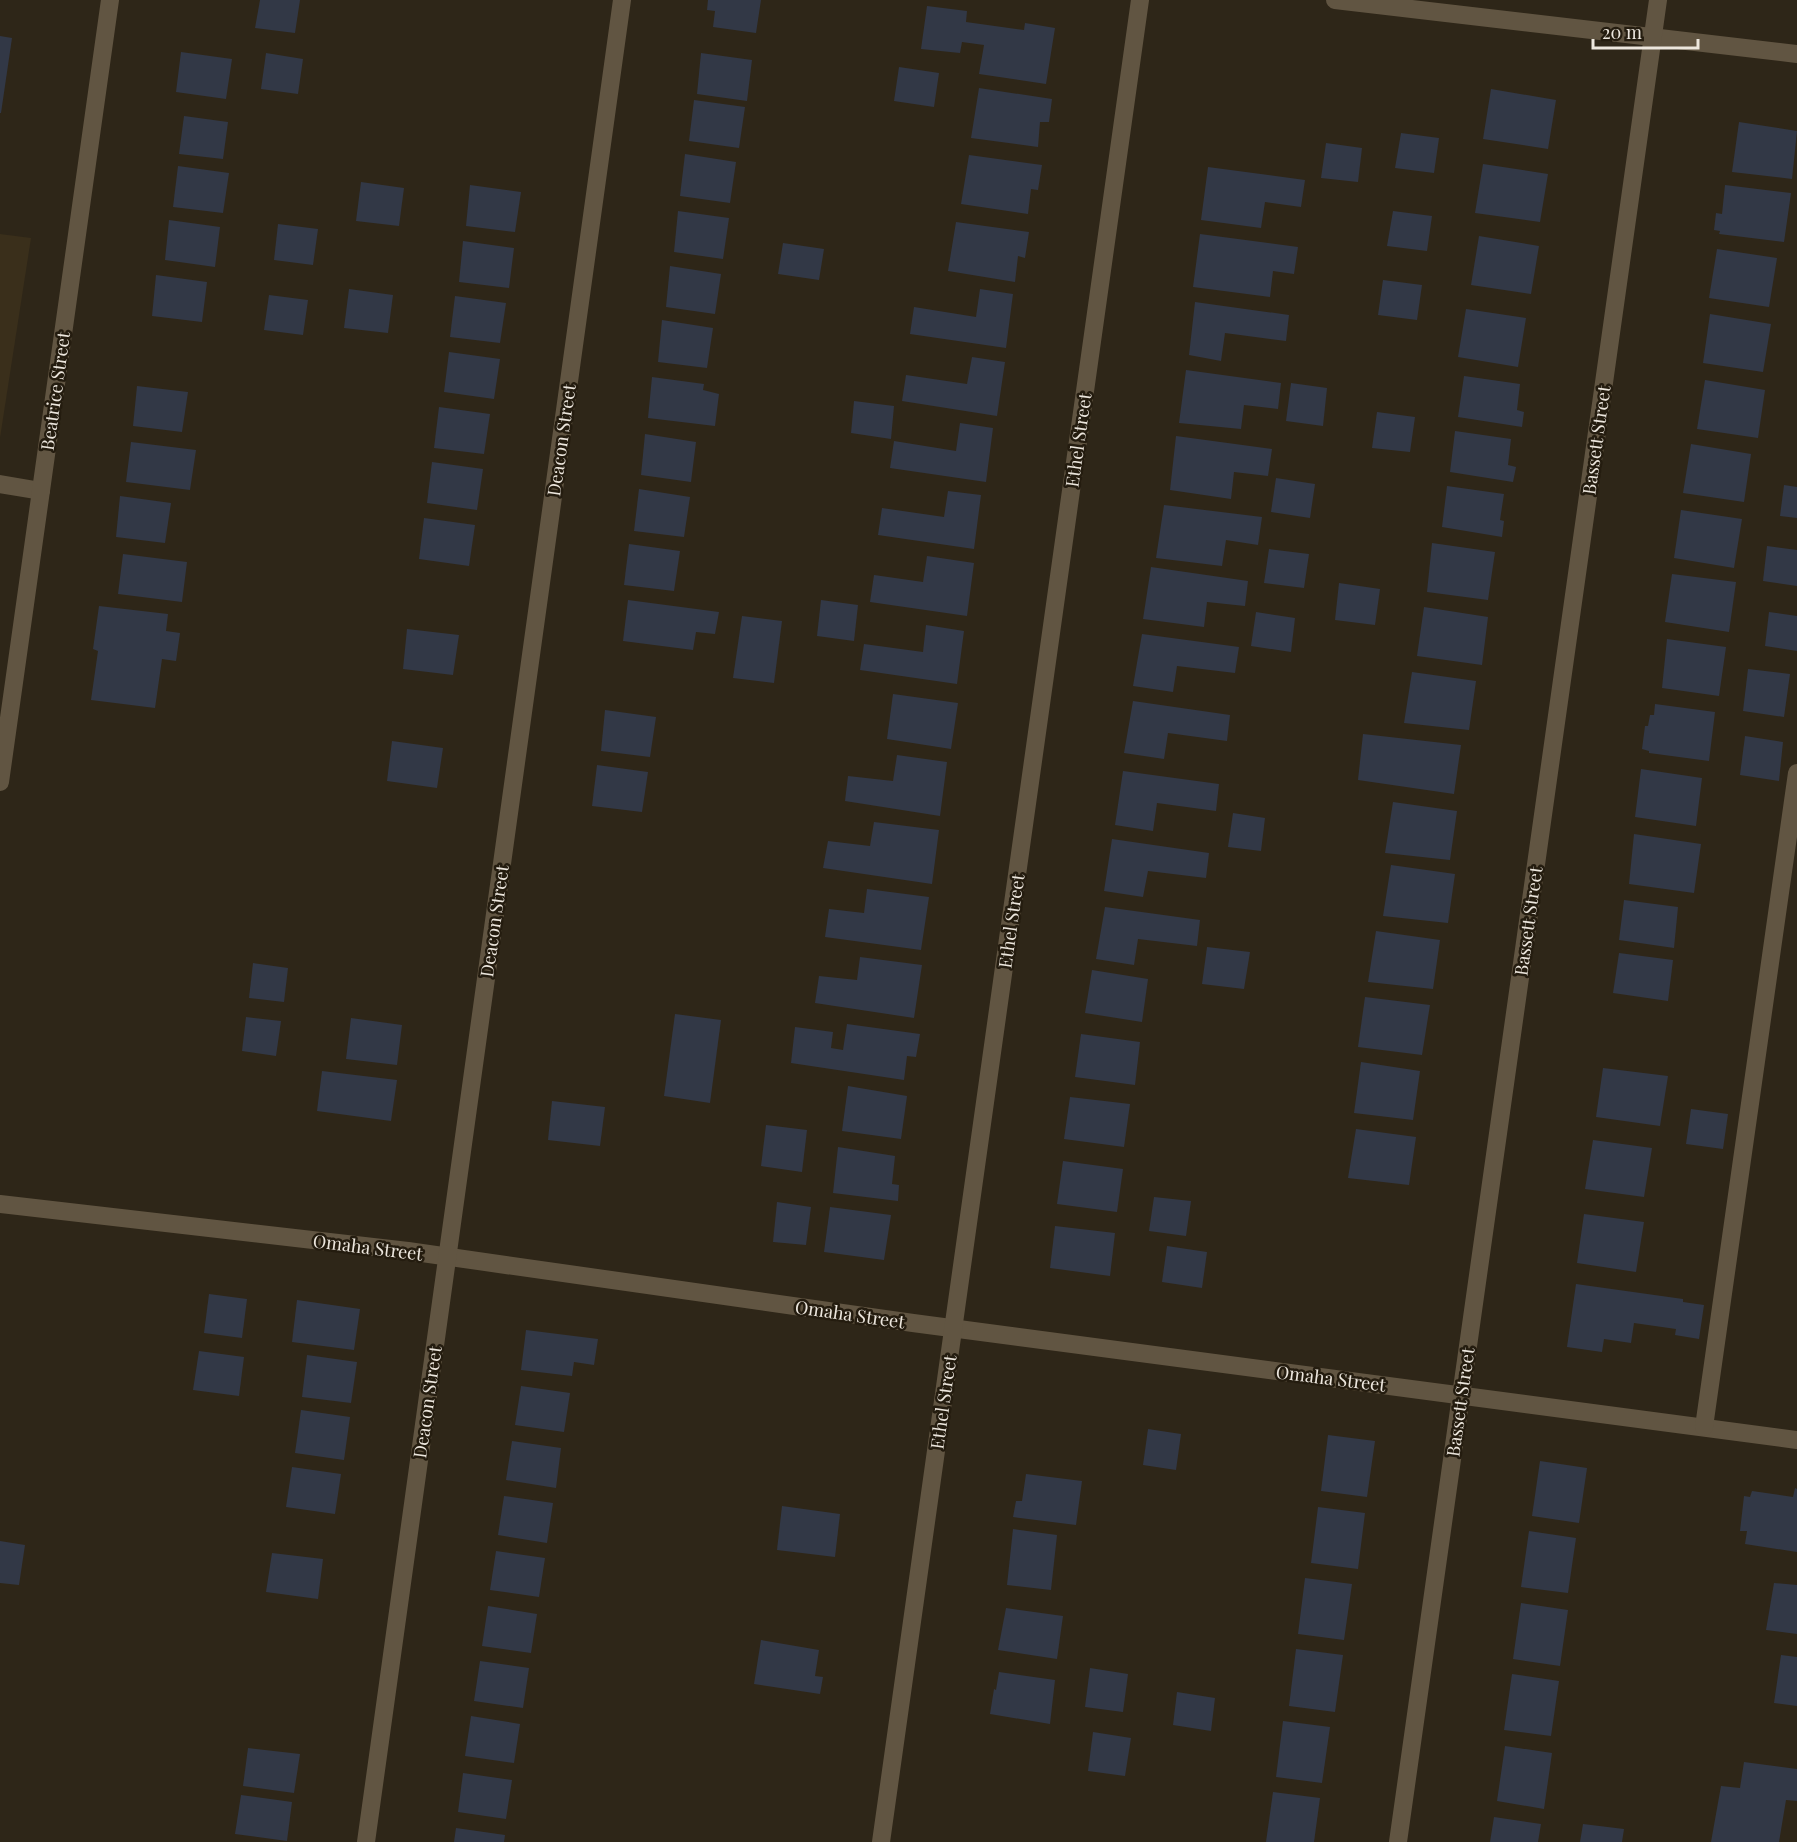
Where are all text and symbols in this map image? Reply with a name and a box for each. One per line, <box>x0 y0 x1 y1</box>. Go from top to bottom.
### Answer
scale bar <box>1593 12 1698 50</box>
text: 20 m <box>1602 20 1642 44</box>
street label: Beatrice Street <box>35 329 75 452</box>
street label: Deacon Street <box>541 382 581 498</box>
street label: Bassett Street <box>1576 383 1616 496</box>
street label: Ethel Street <box>1060 391 1097 489</box>
street label: Deacon Street <box>474 863 514 979</box>
street label: Bassett Street <box>1508 864 1548 977</box>
street label: Ethel Street <box>993 872 1030 970</box>
street label: Omaha Street <box>312 1228 425 1266</box>
street label: Omaha Street <box>794 1294 907 1334</box>
street label: Deacon Street <box>407 1344 447 1460</box>
street label: Bassett Street <box>1440 1345 1480 1458</box>
street label: Ethel Street <box>925 1353 962 1451</box>
street label: Omaha Street <box>1275 1359 1388 1397</box>

